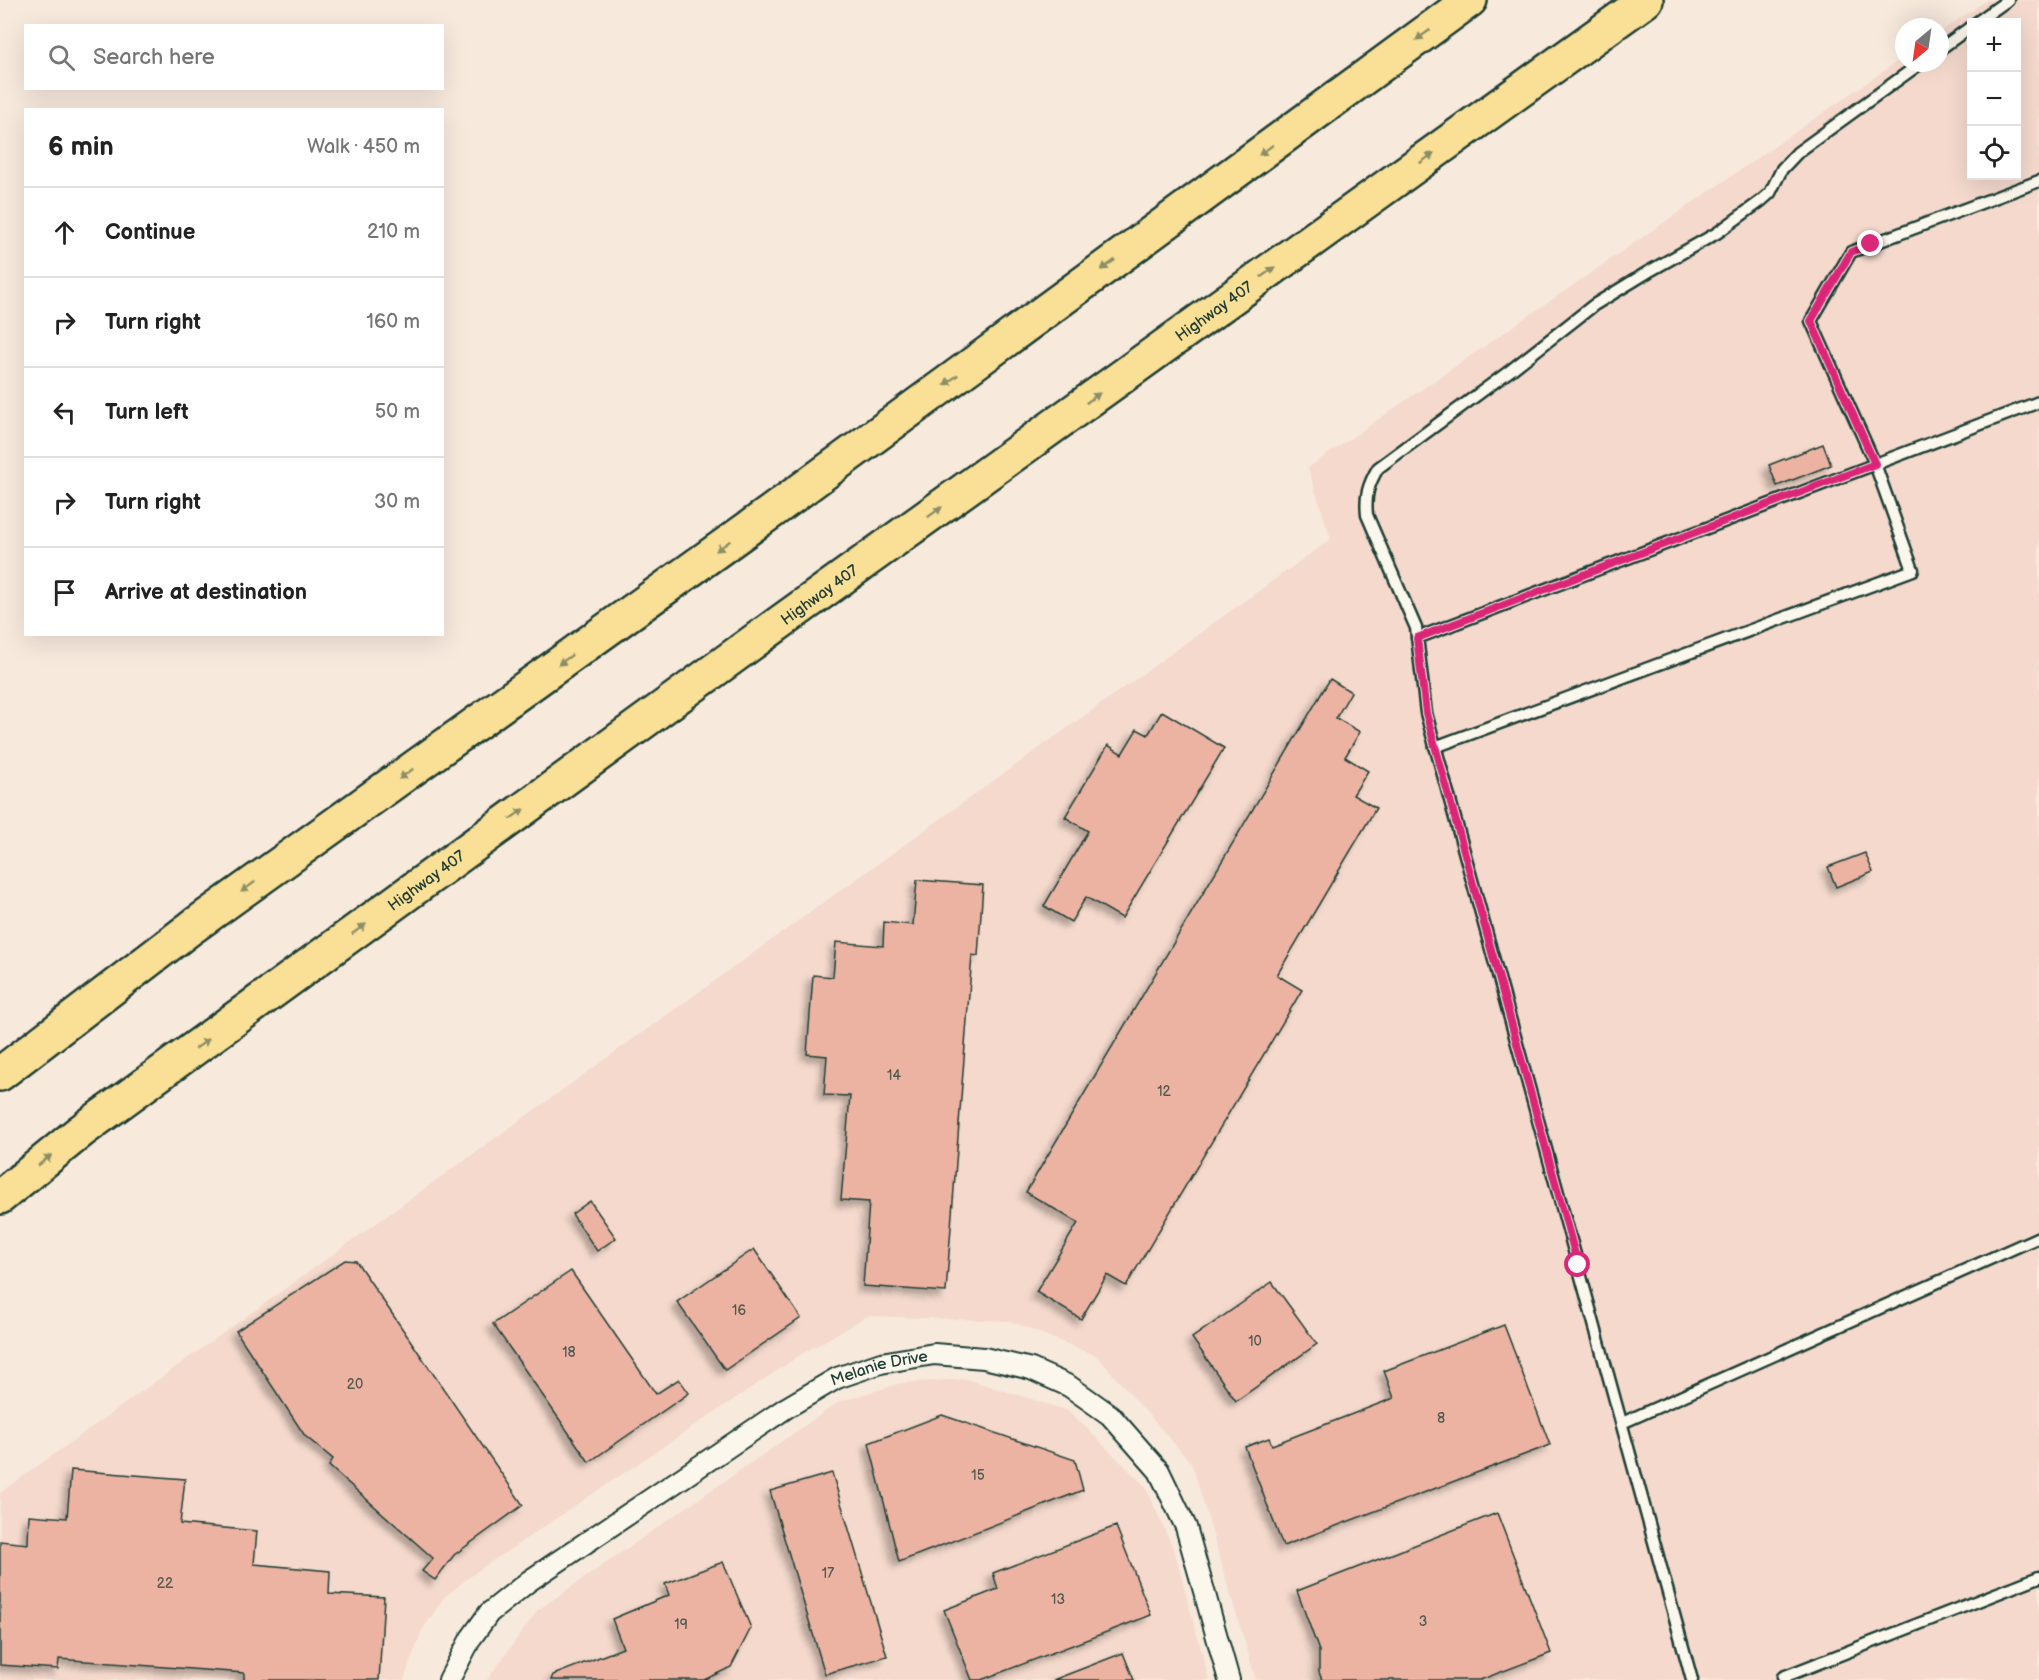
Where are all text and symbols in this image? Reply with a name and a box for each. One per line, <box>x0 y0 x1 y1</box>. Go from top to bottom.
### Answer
north arrow <box>1895 18 1949 72</box>
map controls <box>1967 18 2021 180</box>
button: + <box>1967 18 2021 72</box>
search box <box>24 24 444 90</box>
one-way arrow <box>1416 28 1431 40</box>
icon: search <box>45 41 78 74</box>
text: Search here <box>93 44 215 71</box>
button: − <box>1967 72 2021 126</box>
button: locate <box>1967 126 2021 180</box>
text: 6 min <box>48 132 114 163</box>
text: Walk · 450 m <box>307 135 420 159</box>
one-way arrow <box>1258 143 1273 155</box>
one-way arrow <box>1418 152 1434 164</box>
icon: ahead <box>48 216 81 249</box>
text: Continue <box>105 219 195 246</box>
text: 210 m <box>367 220 420 244</box>
route end <box>1857 230 1883 256</box>
one-way arrow <box>1101 259 1117 271</box>
one-way arrow <box>1260 266 1276 278</box>
street label: Highway 407 <box>1172 278 1257 346</box>
icon: right <box>48 306 81 339</box>
text: Turn right <box>105 309 201 336</box>
text: 160 m <box>366 310 420 334</box>
one-way arrow <box>943 374 959 386</box>
one-way arrow <box>1084 392 1100 404</box>
icon: left <box>48 396 81 429</box>
text: Turn left <box>105 399 189 426</box>
text: 50 m <box>375 400 420 424</box>
icon: right <box>48 486 81 519</box>
text: Turn right <box>105 489 201 516</box>
text: 30 m <box>374 490 420 514</box>
one-way arrow <box>926 506 942 518</box>
one-way arrow <box>715 540 731 551</box>
street label: Highway 407 <box>778 561 862 630</box>
icon: arrive <box>48 576 81 609</box>
text: Arrive at destination <box>105 579 307 606</box>
one-way arrow <box>557 654 573 666</box>
one-way arrow <box>399 767 414 779</box>
one-way arrow <box>510 809 525 821</box>
street label: Highway 407 <box>385 847 469 916</box>
one-way arrow <box>240 881 256 893</box>
one-way arrow <box>351 923 367 935</box>
one-way arrow <box>193 1038 209 1050</box>
house number: 14 <box>887 1067 901 1084</box>
house number: 12 <box>1157 1083 1172 1100</box>
one-way arrow <box>38 1155 53 1167</box>
route start <box>1564 1251 1590 1277</box>
house number: 16 <box>732 1302 746 1319</box>
house number: 10 <box>1248 1333 1262 1350</box>
house number: 18 <box>562 1344 576 1361</box>
street label: Melanie Drive <box>828 1347 930 1390</box>
house number: 20 <box>347 1376 363 1393</box>
house number: 8 <box>1437 1410 1445 1427</box>
house number: 15 <box>971 1467 985 1484</box>
house number: 17 <box>822 1565 834 1582</box>
house number: 22 <box>157 1575 174 1592</box>
house number: 13 <box>1051 1591 1065 1608</box>
house number: 3 <box>1419 1613 1427 1630</box>
house number: 19 <box>674 1616 688 1633</box>

